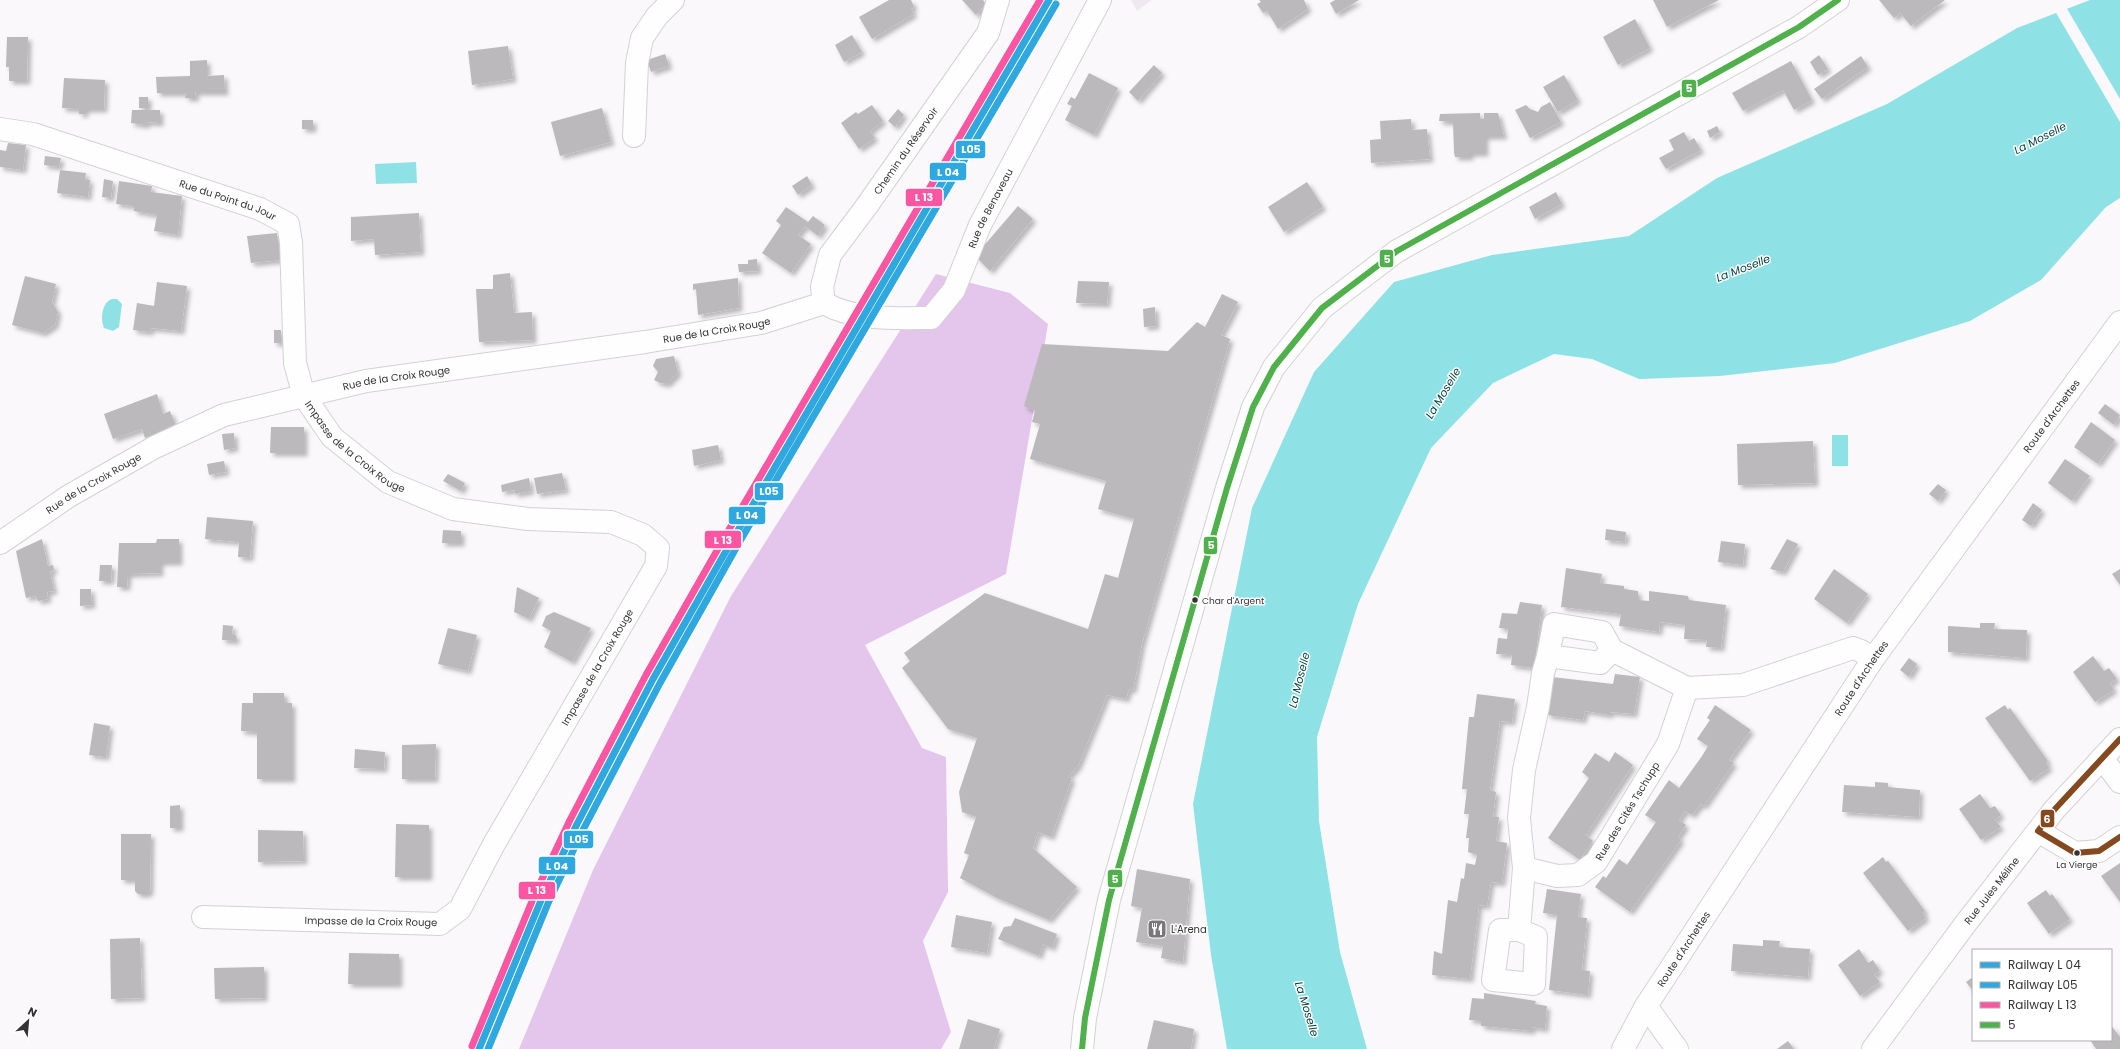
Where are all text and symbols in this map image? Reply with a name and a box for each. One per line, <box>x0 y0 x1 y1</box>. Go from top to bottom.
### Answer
line badge: 5 <box>1681 79 1697 98</box>
text: 5 <box>1685 80 1693 96</box>
street label: Chemin du Réservoir <box>870 104 942 198</box>
water label: La Moselle <box>2011 118 2069 158</box>
line badge: L05 <box>955 140 986 159</box>
text: L05 <box>961 141 981 157</box>
line badge: L 04 <box>929 162 967 181</box>
text: L 04 <box>937 164 960 180</box>
street label: Rue de Benaveau <box>964 166 1017 251</box>
street label: Rue du Point du Jour <box>177 176 279 225</box>
line badge: L 13 <box>905 188 943 207</box>
text: L 13 <box>915 189 934 205</box>
line badge: 5 <box>1379 249 1394 268</box>
water label: La Moselle <box>1714 250 1773 286</box>
text: 5 <box>1383 251 1391 267</box>
street label: Rue de la Croix Rouge <box>662 313 772 347</box>
street label: Rue de la Croix Rouge <box>341 362 451 394</box>
water label: La Moselle <box>1422 364 1465 421</box>
street label: Route d'Archettes <box>2020 376 2084 456</box>
street label: Impasse de la Croix Rouge <box>301 398 408 496</box>
street label: Rue de la Croix Rouge <box>43 449 144 518</box>
line badge: L05 <box>754 482 784 501</box>
text: L05 <box>759 483 779 499</box>
line badge: L 04 <box>728 506 766 525</box>
text: L 04 <box>736 507 759 523</box>
line badge: L 13 <box>704 530 742 549</box>
text: L 13 <box>714 532 733 548</box>
line badge: 5 <box>1203 536 1218 555</box>
text: 5 <box>1207 537 1215 553</box>
marker: Char d'Argent <box>1190 595 1200 605</box>
place label: Char d'Argent <box>1202 595 1264 607</box>
street label: Impasse de la Croix Rouge <box>558 606 637 728</box>
street label: Route d'Archettes <box>1831 638 1892 719</box>
water label: La Moselle <box>1284 650 1314 709</box>
street label: Rue des Cités Tschupp <box>1592 759 1664 864</box>
line badge: 6 <box>2040 809 2055 828</box>
text: 6 <box>2043 811 2051 827</box>
line badge: L05 <box>563 830 594 849</box>
text: L05 <box>569 831 589 847</box>
marker: La Vierge <box>2072 848 2082 858</box>
street label: Rue Jules Méline <box>1961 854 2023 928</box>
line badge: L 04 <box>538 856 576 875</box>
text: L 04 <box>546 858 569 874</box>
place label: La Vierge <box>2056 859 2098 871</box>
line badge: 5 <box>1107 869 1123 888</box>
text: 5 <box>1111 871 1119 887</box>
line badge: L 13 <box>518 881 556 900</box>
text: L 13 <box>528 882 547 898</box>
street label: Route d'Archettes <box>1653 908 1714 990</box>
street label: Impasse de la Croix Rouge <box>305 913 437 930</box>
restaurant icon: L'Arena <box>1146 918 1168 940</box>
place label: L'Arena <box>1171 922 1207 937</box>
legend <box>1972 949 2112 1041</box>
text: Railway L 04 <box>2008 956 2081 973</box>
text: Railway L05 <box>2008 976 2077 993</box>
water label: La Moselle <box>1291 980 1323 1039</box>
text: Railway L 13 <box>2008 996 2077 1013</box>
north arrow <box>8 1001 48 1041</box>
text: N <box>25 1003 40 1021</box>
text: 5 <box>2008 1016 2016 1033</box>

